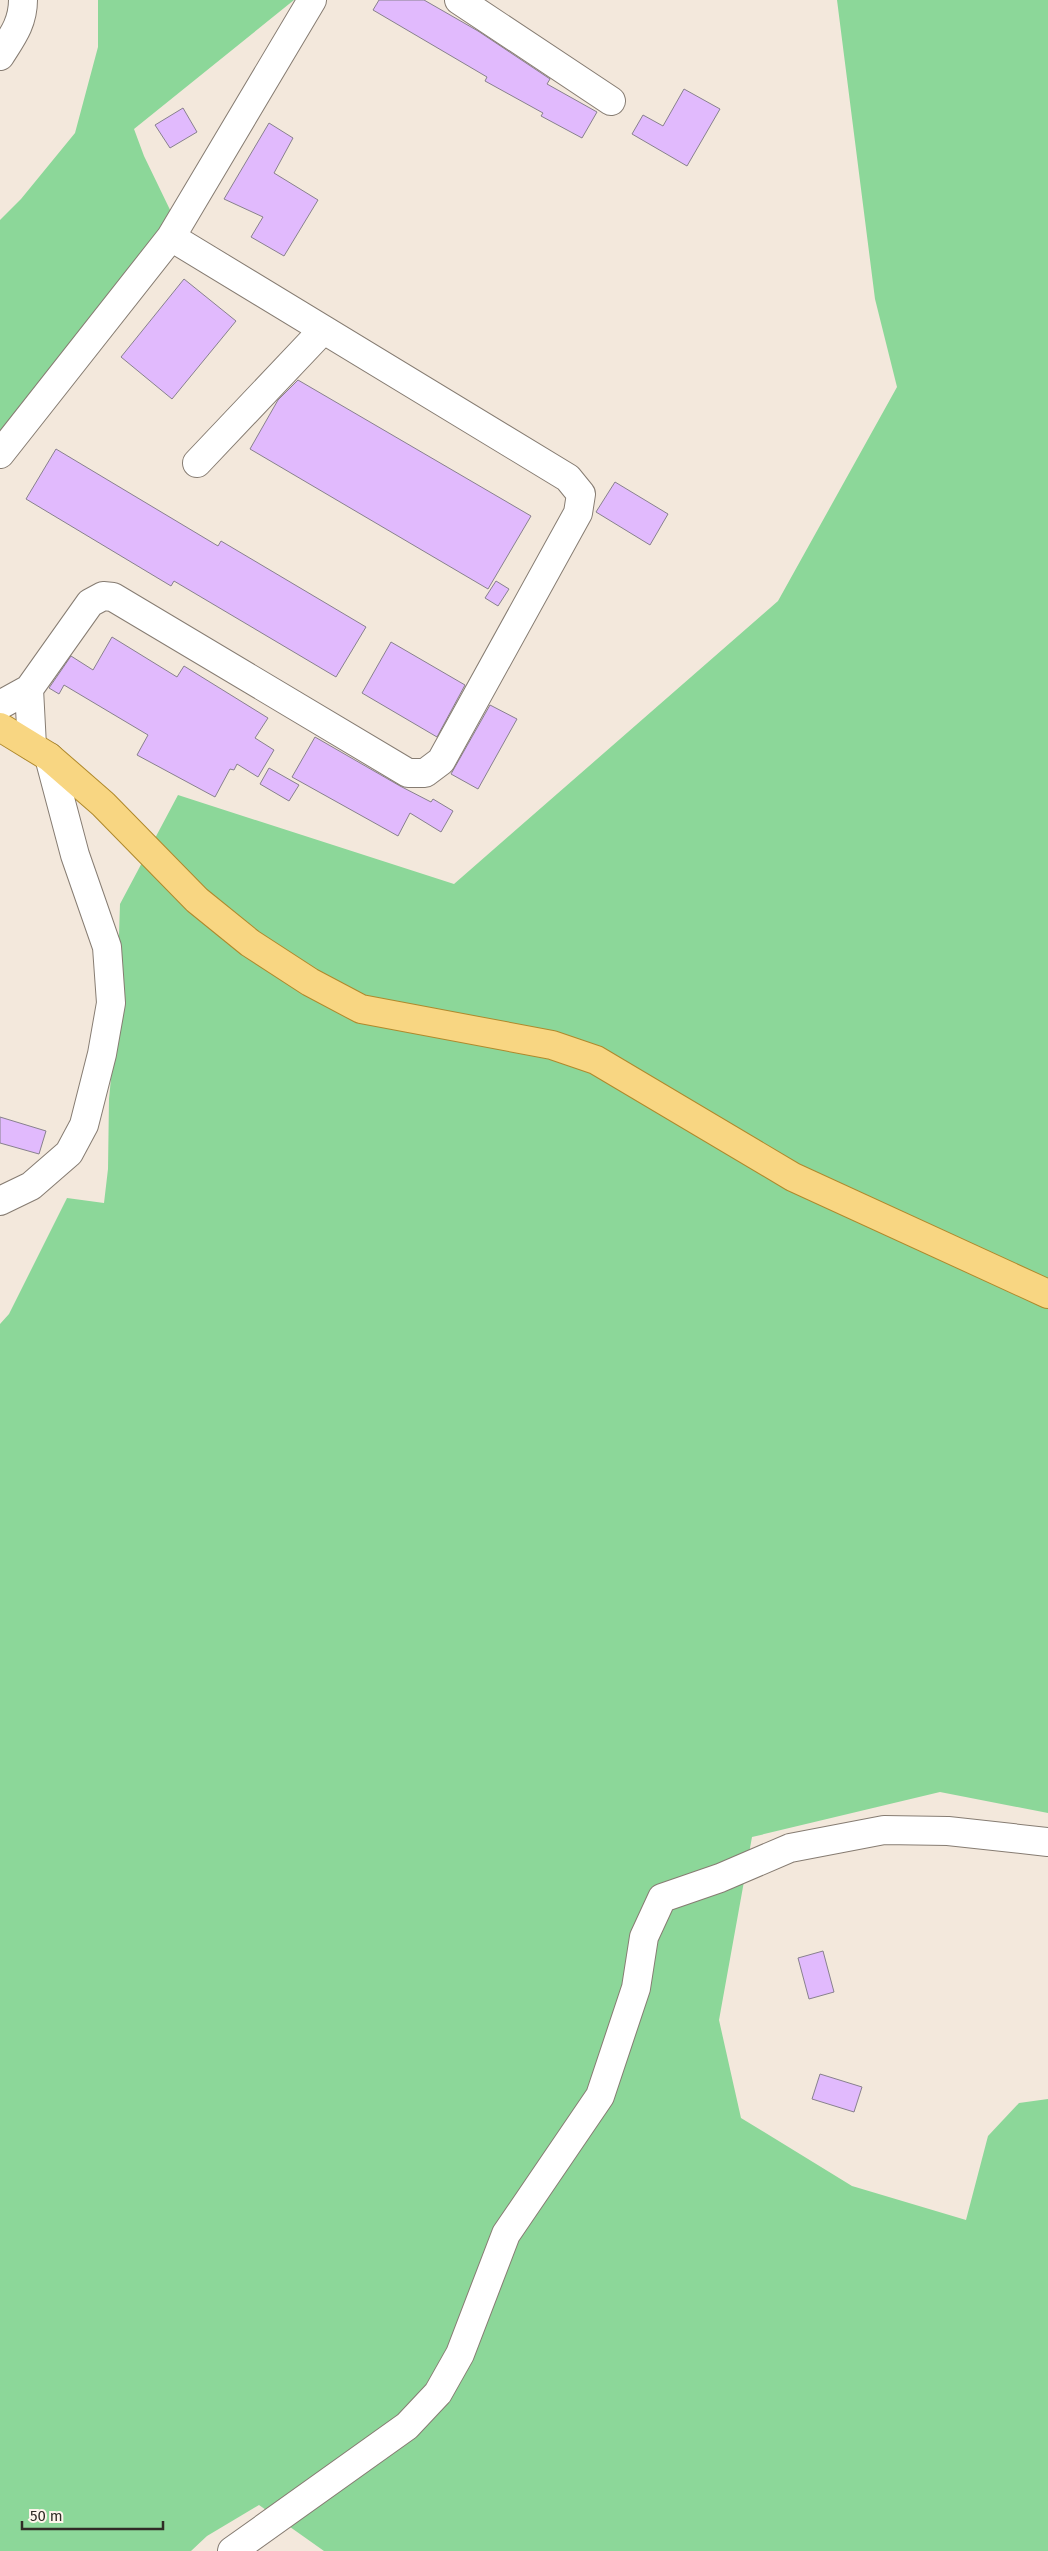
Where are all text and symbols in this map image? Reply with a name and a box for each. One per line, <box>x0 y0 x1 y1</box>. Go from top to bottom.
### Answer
scale bar <box>22 2498 164 2530</box>
text: 50 m <box>30 2507 63 2525</box>

